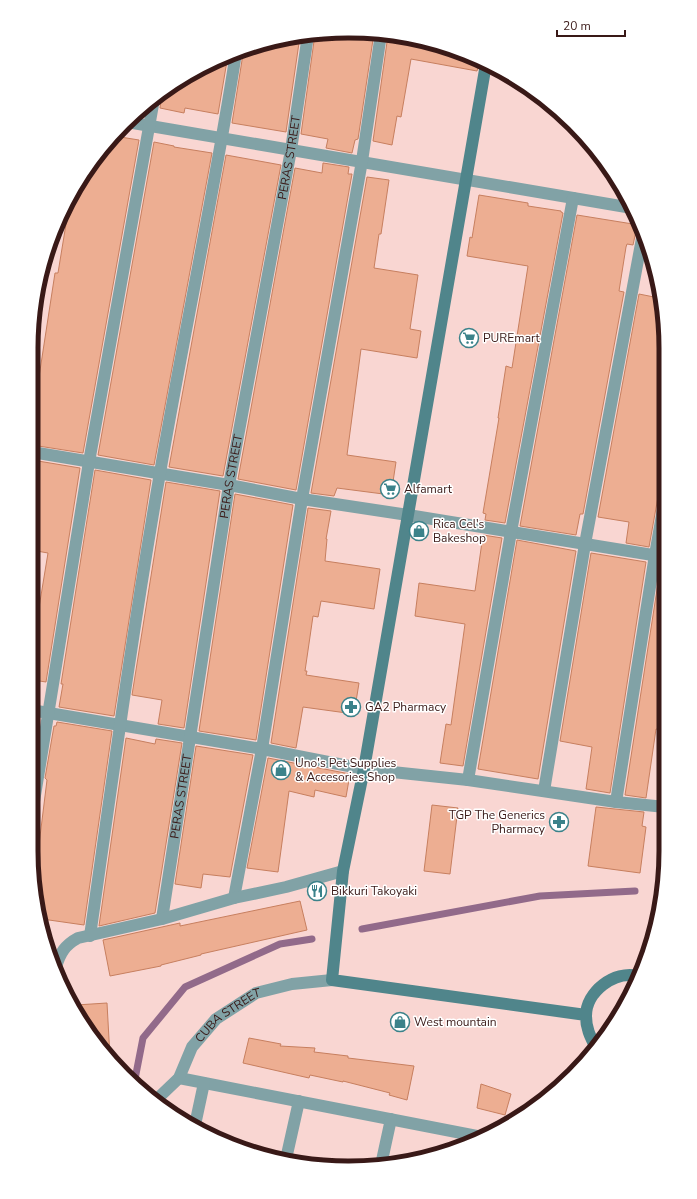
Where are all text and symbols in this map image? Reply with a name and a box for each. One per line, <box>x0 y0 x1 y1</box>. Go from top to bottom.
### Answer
scale bar <box>557 12 625 38</box>
text: 20 m <box>563 18 591 34</box>
street label: PERAS STREET <box>274 114 304 201</box>
supermarket icon: PUREmart <box>458 327 480 349</box>
place label: PUREmart <box>483 330 541 346</box>
street label: PERAS STREET <box>216 432 246 520</box>
supermarket icon: Alfamart <box>379 478 401 500</box>
place label: Alfamart <box>404 481 453 497</box>
place label: Rica Cel's Bakeshop <box>433 516 486 546</box>
shop icon: Rica Cel's Bakeshop <box>408 520 430 542</box>
pharmacy icon: GA2 Pharmacy <box>340 696 362 718</box>
place label: GA2 Pharmacy <box>365 699 447 715</box>
street label: PERAS STREET <box>167 752 195 840</box>
place label: Uno's Pet Supplies & Accesories Shop <box>295 755 397 785</box>
shop icon: Uno's Pet Supplies & Accesories Shop <box>270 759 292 781</box>
place label: TGP The Generics Pharmacy <box>449 807 546 837</box>
pharmacy icon: TGP The Generics Pharmacy <box>548 811 570 833</box>
restaurant icon: Bikkuri Takoyaki <box>306 880 328 902</box>
place label: Bikkuri Takoyaki <box>331 883 417 899</box>
street label: CUBA STREET <box>191 984 263 1046</box>
shop icon: West mountain <box>389 1011 411 1033</box>
place label: West mountain <box>414 1014 497 1030</box>

